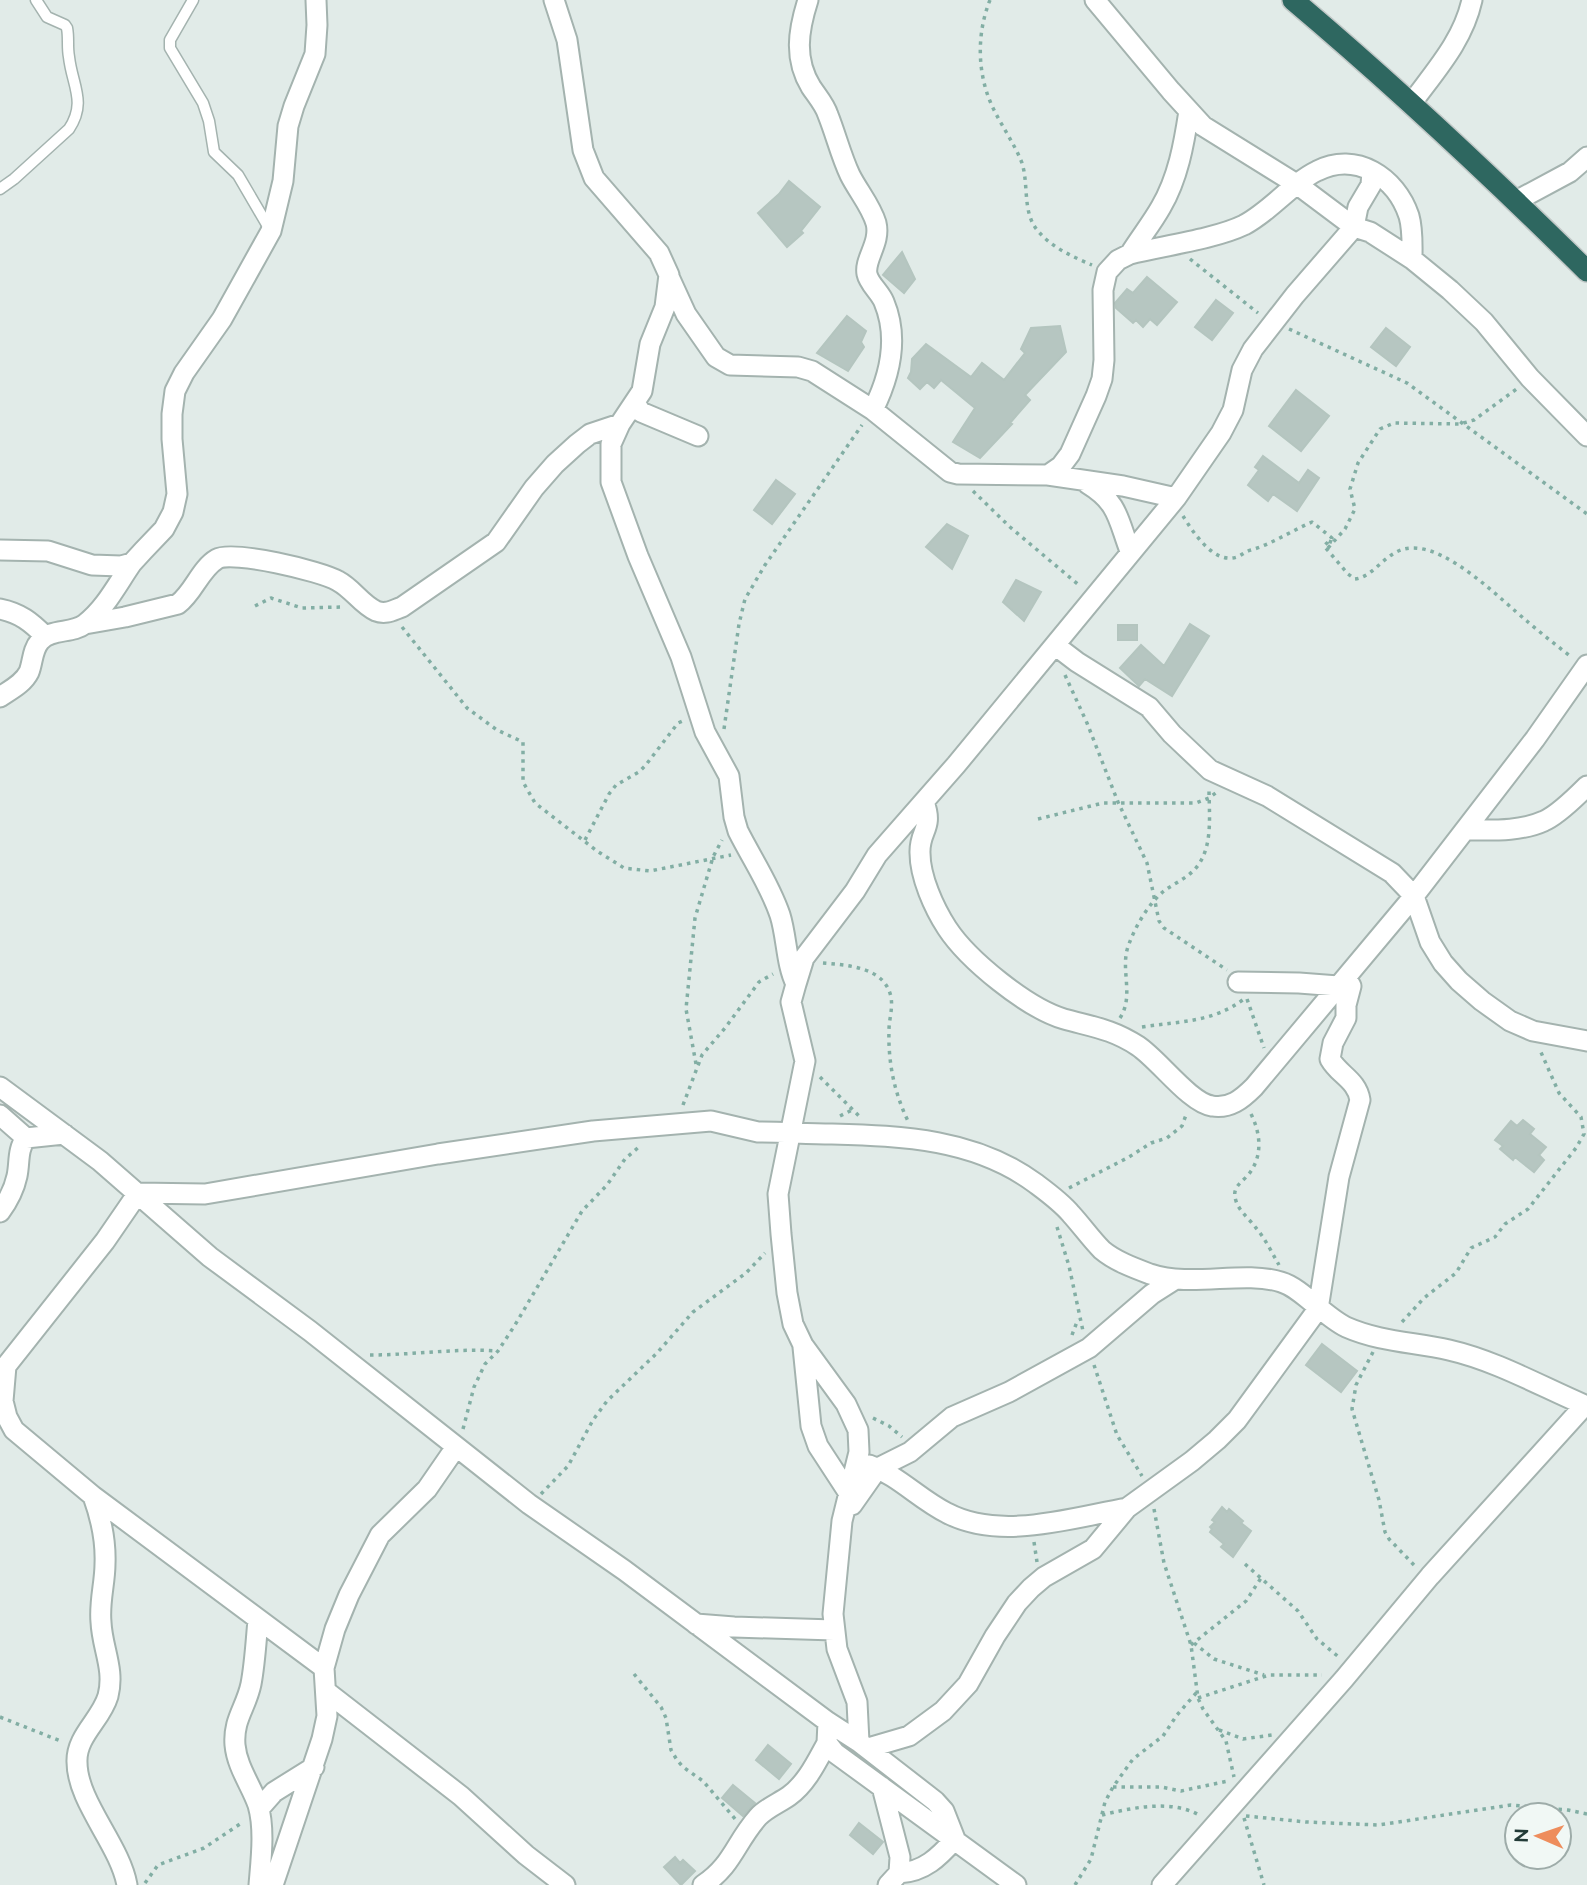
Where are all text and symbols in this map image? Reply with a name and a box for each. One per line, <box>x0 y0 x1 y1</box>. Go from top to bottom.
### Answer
north arrow <box>1503 1801 1573 1871</box>
text: N <box>1510 1828 1532 1843</box>

